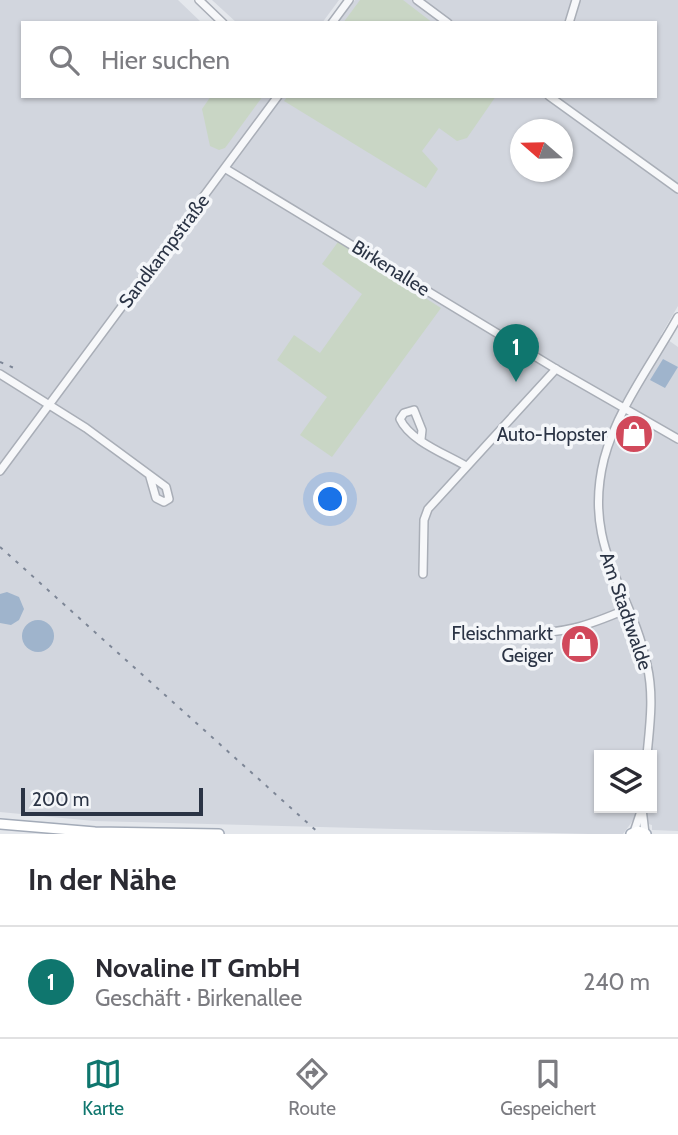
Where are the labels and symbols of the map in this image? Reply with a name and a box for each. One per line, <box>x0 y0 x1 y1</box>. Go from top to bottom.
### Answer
north arrow <box>510 119 573 182</box>
street label: Sandkampstraße <box>114 190 214 312</box>
street label: Birkenallee <box>348 235 434 301</box>
pin: 1 <box>493 324 539 382</box>
shop icon: Auto-Hopster <box>613 413 655 455</box>
place label: Auto-Hopster <box>497 423 607 446</box>
your location <box>313 482 347 516</box>
street label: Am Stadtwalde <box>595 549 657 673</box>
place label: Fleischmarkt Geiger <box>451 622 554 667</box>
shop icon: Fleischmarkt Geiger <box>559 623 601 665</box>
scale bar <box>21 785 203 817</box>

